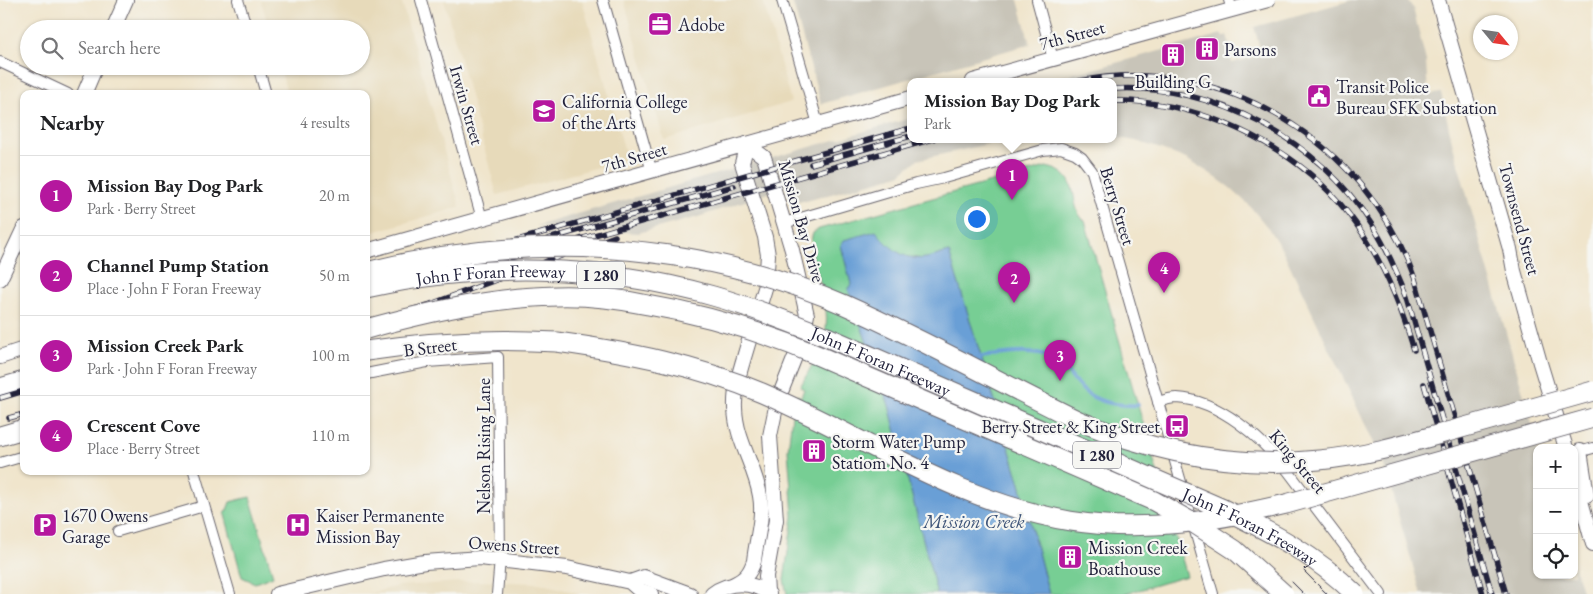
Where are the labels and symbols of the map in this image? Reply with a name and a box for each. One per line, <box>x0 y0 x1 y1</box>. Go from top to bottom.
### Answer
office icon: Adobe <box>647 11 673 37</box>
place label: Adobe <box>677 13 725 36</box>
street label: 7th Street <box>1037 15 1108 55</box>
north arrow <box>1473 15 1518 60</box>
building icon: Parsons <box>1194 36 1220 62</box>
place label: Parsons <box>1224 38 1276 61</box>
building icon: Building G <box>1160 42 1186 68</box>
street label: Irwin Street <box>445 63 489 148</box>
place label: Building G <box>1135 70 1211 93</box>
place label: Transit Police Bureau SFK Substation <box>1336 75 1498 119</box>
public building icon: Transit Police Bureau SFK Substation <box>1306 83 1332 109</box>
place label: California College of the Arts <box>562 90 688 134</box>
school or university icon: California College of the Arts <box>531 98 557 124</box>
street label: 7th Street <box>599 137 670 177</box>
street label: Mission Bay Drive <box>774 157 830 285</box>
pin: 1 <box>996 159 1028 200</box>
street label: Townsend Street <box>1494 160 1546 278</box>
street label: Berry Street <box>1095 164 1141 248</box>
your location <box>964 206 990 232</box>
pin: 4 <box>1148 252 1180 293</box>
street label: John F Foran Freeway <box>412 259 566 290</box>
road number: I 280 <box>577 262 625 288</box>
pin: 2 <box>998 262 1030 303</box>
street label: John F Foran Freeway <box>806 320 955 401</box>
street label: B Street <box>402 332 458 362</box>
pin: 3 <box>1044 340 1076 381</box>
street label: Nelson Rising Lane <box>472 378 495 514</box>
bus stop icon: Berry Street & King Street <box>1164 413 1190 439</box>
place label: Berry Street & King Street <box>981 415 1160 438</box>
street label: King Street <box>1264 424 1332 498</box>
place label: Storm Water Pump Statiom No. 4 <box>832 430 965 474</box>
building icon: Storm Water Pump Statiom No. 4 <box>801 438 827 464</box>
road number: I 280 <box>1073 442 1121 468</box>
street label: John F Foran Freeway <box>1177 481 1323 571</box>
place label: 1670 Owens Garage <box>62 504 148 548</box>
place label: Kaiser Permanente Mission Bay <box>316 504 444 548</box>
water label: Mission Creek <box>922 509 1025 534</box>
parking icon: 1670 Owens Garage <box>32 512 58 538</box>
hospital icon: Kaiser Permanente Mission Bay <box>285 512 311 538</box>
street label: Owens Street <box>468 530 561 560</box>
place label: Mission Creek Boathouse <box>1088 536 1188 580</box>
building icon: Mission Creek Boathouse <box>1057 544 1083 570</box>

